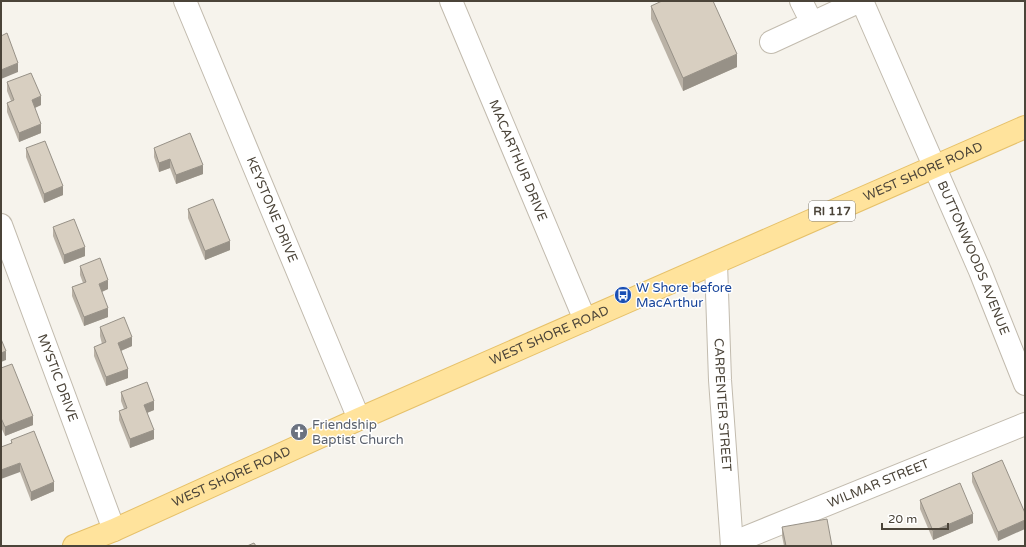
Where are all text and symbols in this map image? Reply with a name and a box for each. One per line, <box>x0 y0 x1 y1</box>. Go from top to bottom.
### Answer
street label: MACARTHUR DRIVE <box>485 97 551 224</box>
street label: WEST SHORE ROAD <box>861 138 986 205</box>
street label: KEYSTONE DRIVE <box>243 154 301 265</box>
street label: BUTTONWOODS AVENUE <box>934 178 1013 337</box>
road number: RI 117 <box>809 201 855 221</box>
place label: W Shore before MacArthur <box>636 280 732 311</box>
bus stop icon: W Shore before MacArthur <box>613 285 633 305</box>
street label: WEST SHORE ROAD <box>487 302 612 369</box>
street label: MYSTIC DRIVE <box>34 332 81 424</box>
street label: CARPENTER STREET <box>711 338 735 472</box>
place label: Friendship Baptist Church <box>312 417 404 448</box>
church icon: Friendship Baptist Church <box>289 422 309 442</box>
street label: WEST SHORE ROAD <box>169 443 294 511</box>
street label: WILMAR STREET <box>825 456 932 511</box>
scale bar <box>882 505 948 531</box>
text: 20 m <box>888 512 917 526</box>

